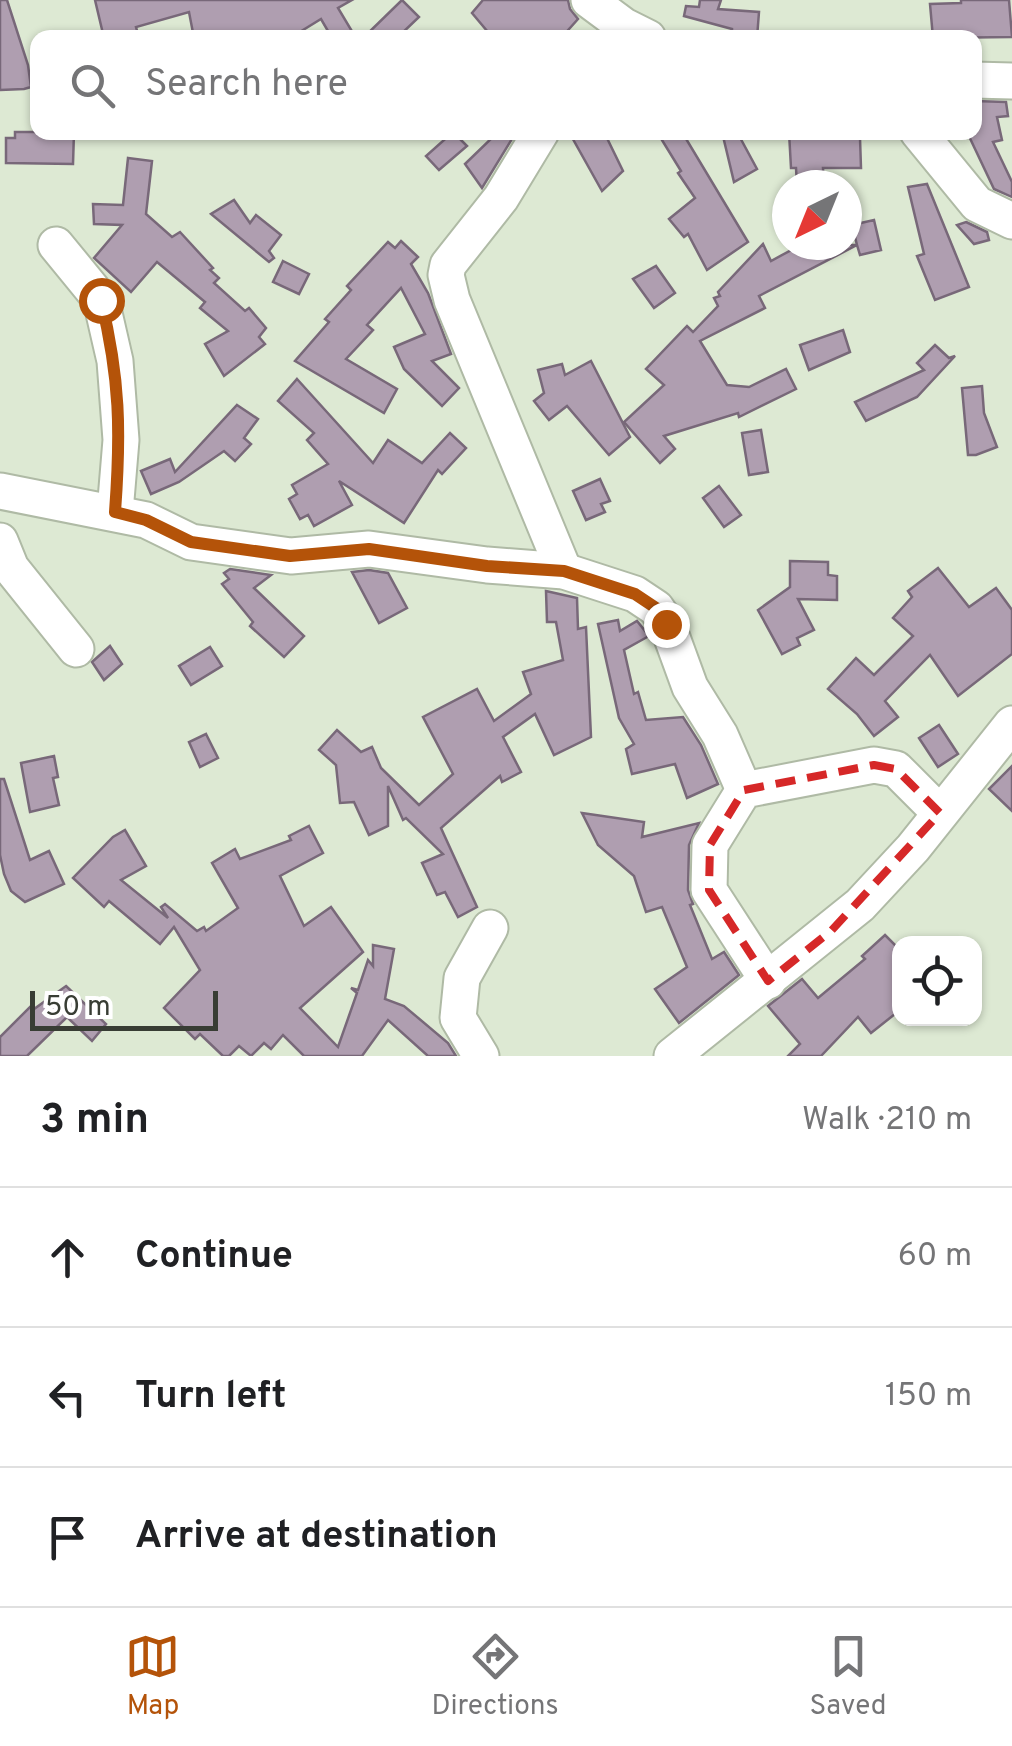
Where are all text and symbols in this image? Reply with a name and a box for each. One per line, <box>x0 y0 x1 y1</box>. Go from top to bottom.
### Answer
search box <box>30 30 982 140</box>
icon: search <box>65 58 120 113</box>
text: Search here <box>145 61 348 110</box>
north arrow <box>772 170 862 260</box>
route start <box>79 278 125 324</box>
route end <box>644 602 690 648</box>
map controls <box>892 936 982 1026</box>
button: locate <box>892 936 982 1026</box>
scale bar <box>30 986 218 1030</box>
text: 50 m <box>45 990 111 1026</box>
text: 3 min <box>40 1095 149 1148</box>
text: Walk · 210 m <box>802 1101 972 1141</box>
icon: ahead <box>40 1230 95 1285</box>
text: Continue <box>135 1233 293 1282</box>
text: 60 m <box>898 1237 972 1277</box>
icon: left <box>40 1370 95 1425</box>
text: Turn left <box>135 1373 287 1422</box>
text: 150 m <box>885 1377 972 1417</box>
icon: arrive <box>40 1510 95 1565</box>
text: Arrive at destination <box>135 1513 498 1562</box>
tab: Map <box>125 1629 180 1725</box>
tab: Directions <box>431 1629 559 1725</box>
tab: Saved <box>810 1629 887 1725</box>

